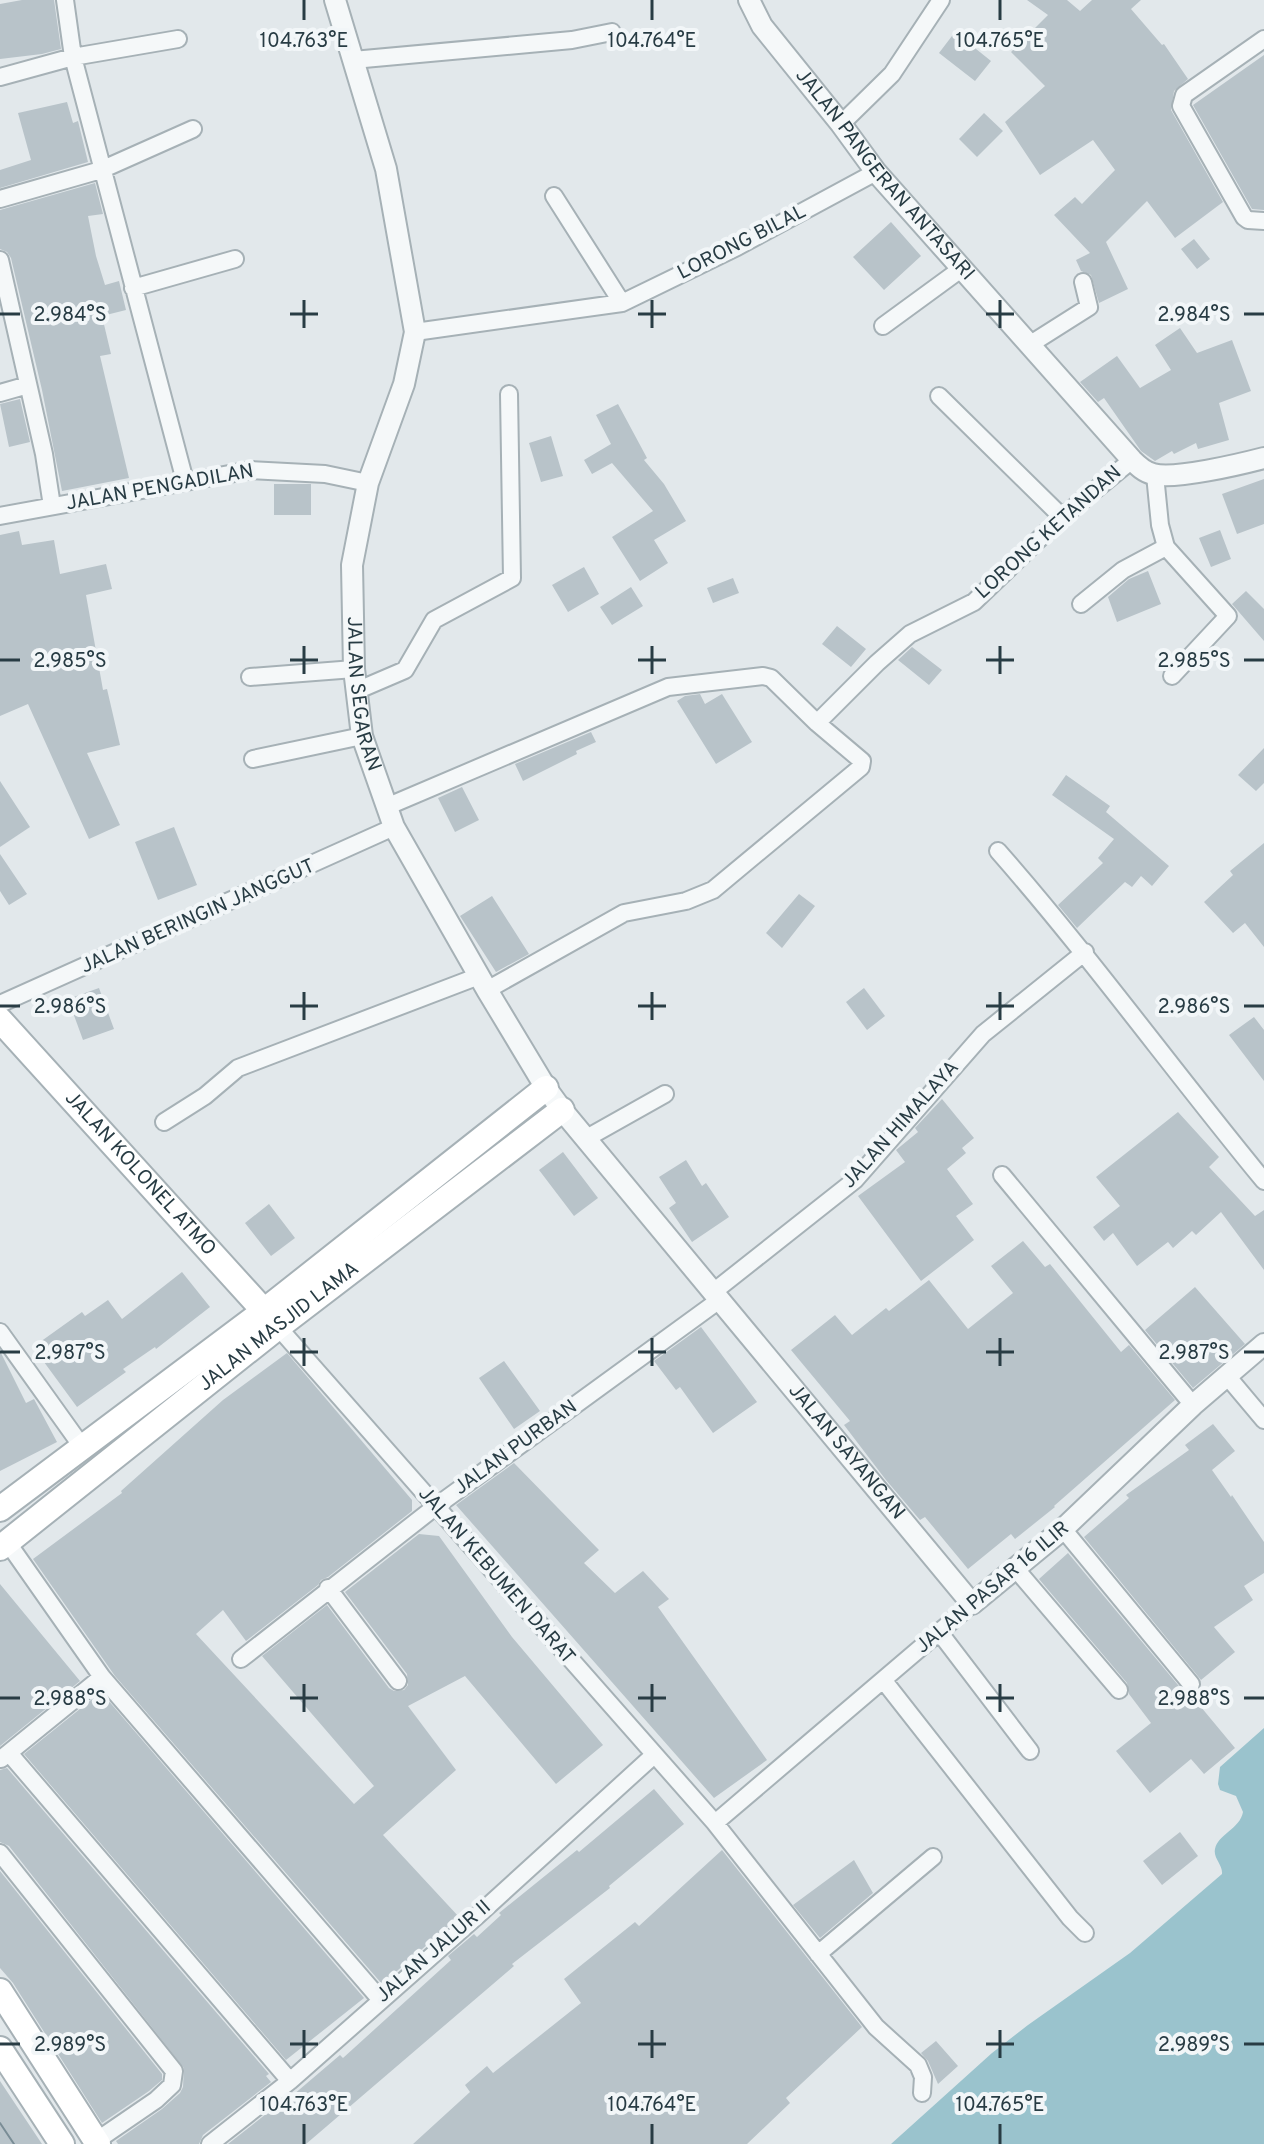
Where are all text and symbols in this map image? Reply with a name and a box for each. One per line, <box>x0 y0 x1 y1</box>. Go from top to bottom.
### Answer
text: 104.763°E <box>260 29 348 55</box>
text: 104.764°E <box>607 29 697 55</box>
text: 104.765°E <box>955 29 1045 55</box>
street label: JALAN PANGERAN ANTASARI <box>789 64 980 287</box>
street label: LORONG BILAL <box>673 199 811 287</box>
text: 2.984°S <box>33 303 107 329</box>
text: 2.984°S <box>1157 303 1231 329</box>
street label: JALAN PENGADILAN <box>64 459 256 517</box>
street label: LORONG KETANDAN <box>970 460 1128 606</box>
street label: JALAN SEGARAN <box>340 616 387 775</box>
text: 2.985°S <box>33 649 107 675</box>
text: 2.985°S <box>1157 649 1231 675</box>
street label: JALAN BERINGIN JANGGUT <box>77 854 319 980</box>
text: 2.986°S <box>34 995 107 1021</box>
text: 2.986°S <box>1158 995 1231 1021</box>
street label: JALAN HIMALAYA <box>837 1056 965 1194</box>
street label: JALAN KOLONEL ATMO <box>58 1086 221 1262</box>
street label: JALAN MASJID LAMA <box>194 1256 365 1398</box>
text: 2.987°S <box>34 1341 106 1367</box>
text: 2.987°S <box>1158 1341 1230 1367</box>
street label: JALAN SAYANGAN <box>782 1379 910 1526</box>
street label: JALAN PURBAN <box>449 1394 583 1502</box>
street label: JALAN KEBUMEN DARAT <box>412 1482 580 1670</box>
street label: JALAN PASAR 16 ILIR <box>911 1516 1075 1660</box>
text: 2.988°S <box>33 1687 107 1713</box>
text: 2.988°S <box>1157 1687 1231 1713</box>
street label: JALAN JALUR II <box>371 1895 497 2009</box>
text: 2.989°S <box>34 2033 106 2059</box>
text: 2.989°S <box>1158 2033 1230 2059</box>
text: 104.763°E <box>260 2093 348 2119</box>
text: 104.764°E <box>607 2093 697 2119</box>
text: 104.765°E <box>955 2093 1045 2119</box>

